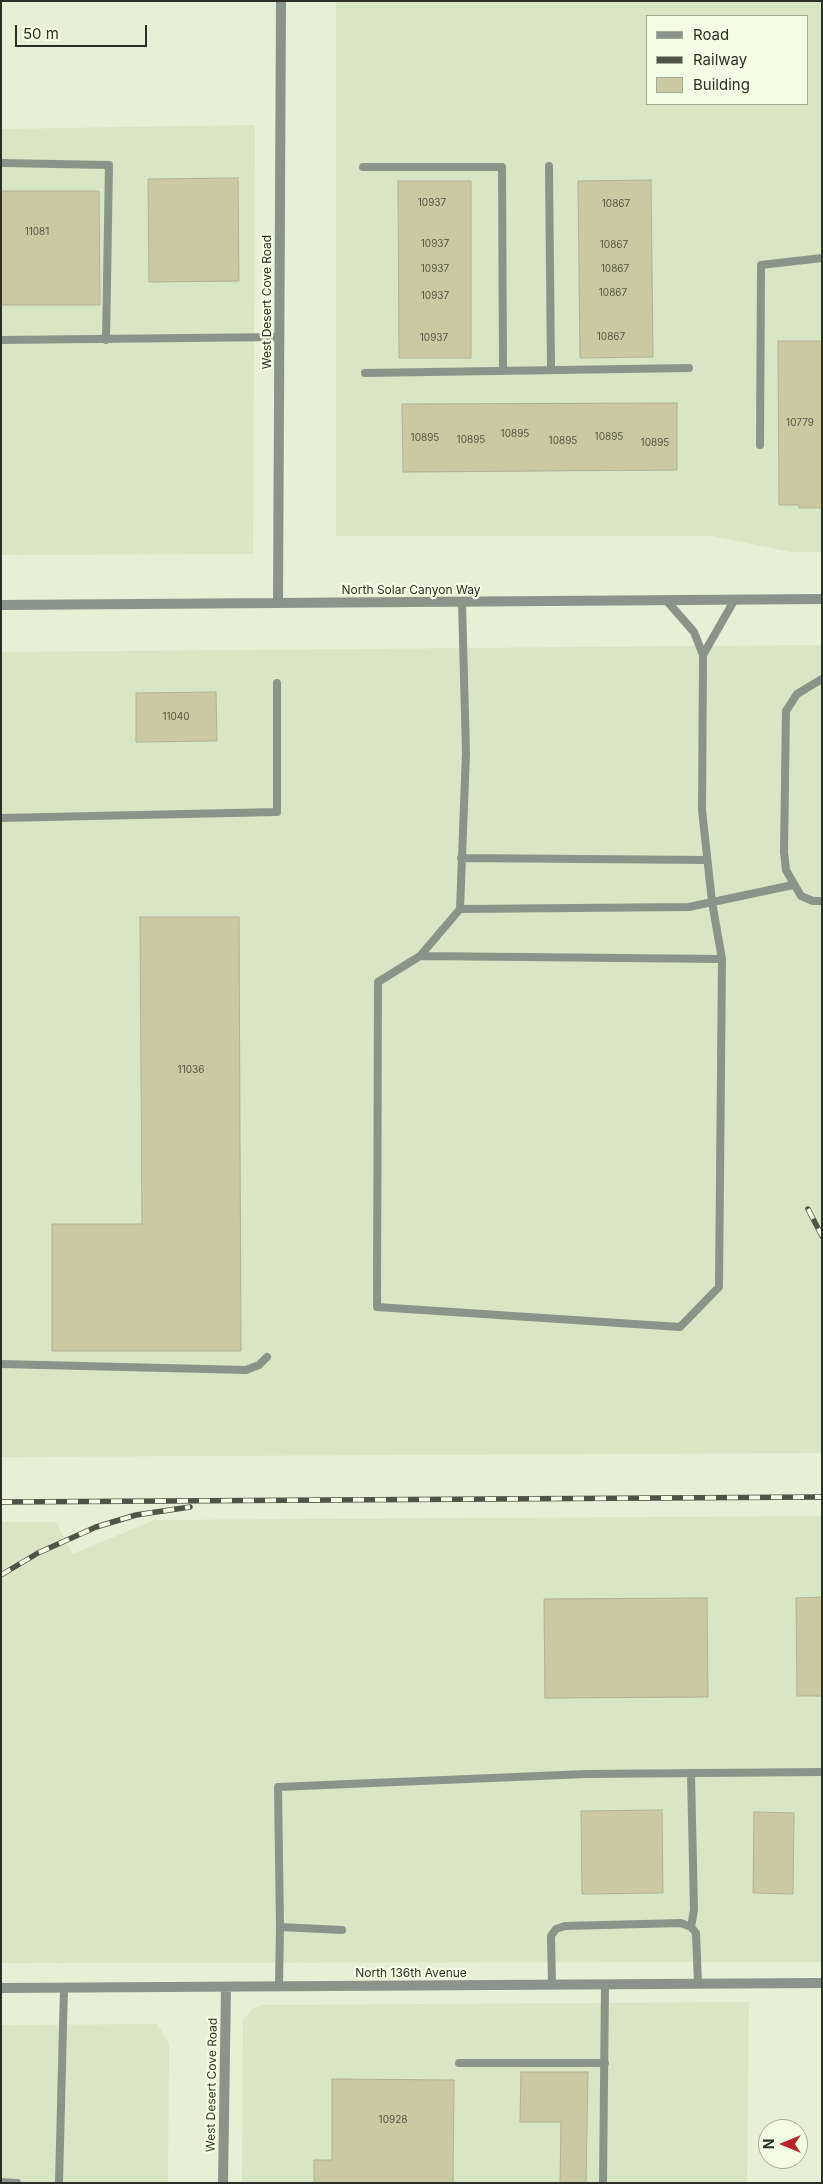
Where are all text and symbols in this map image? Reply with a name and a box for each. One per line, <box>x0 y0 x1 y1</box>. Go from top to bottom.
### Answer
scale bar <box>18 15 150 47</box>
legend <box>646 15 808 105</box>
text: 50 m <box>23 24 59 43</box>
text: Road <box>693 25 729 44</box>
text: Railway <box>693 50 747 69</box>
text: Building <box>693 75 750 94</box>
house number: 10937 <box>418 197 446 209</box>
house number: 10867 <box>602 198 630 210</box>
house number: 11081 <box>25 226 49 238</box>
street label: West Desert Cove Road <box>260 235 274 369</box>
house number: 10937 <box>421 238 449 250</box>
house number: 10867 <box>600 239 628 251</box>
house number: 10937 <box>421 263 449 275</box>
house number: 10867 <box>601 263 629 275</box>
house number: 10867 <box>599 287 627 299</box>
house number: 10937 <box>421 290 449 302</box>
house number: 10867 <box>597 331 625 343</box>
house number: 10937 <box>420 332 448 344</box>
house number: 10779 <box>786 417 814 429</box>
house number: 10895 <box>501 428 529 440</box>
house number: 10895 <box>595 431 623 443</box>
house number: 10895 <box>411 432 439 444</box>
house number: 10895 <box>457 434 485 446</box>
house number: 10895 <box>549 435 577 447</box>
house number: 10895 <box>641 437 669 449</box>
street label: North Solar Canyon Way <box>342 583 480 597</box>
house number: 11040 <box>162 711 190 723</box>
house number: 11036 <box>178 1064 204 1076</box>
street label: North 136th Avenue <box>355 1966 467 1980</box>
street label: West Desert Cove Road <box>204 2018 220 2152</box>
house number: 10928 <box>379 2114 407 2126</box>
north arrow <box>758 2119 808 2169</box>
text: N <box>760 2139 777 2149</box>

